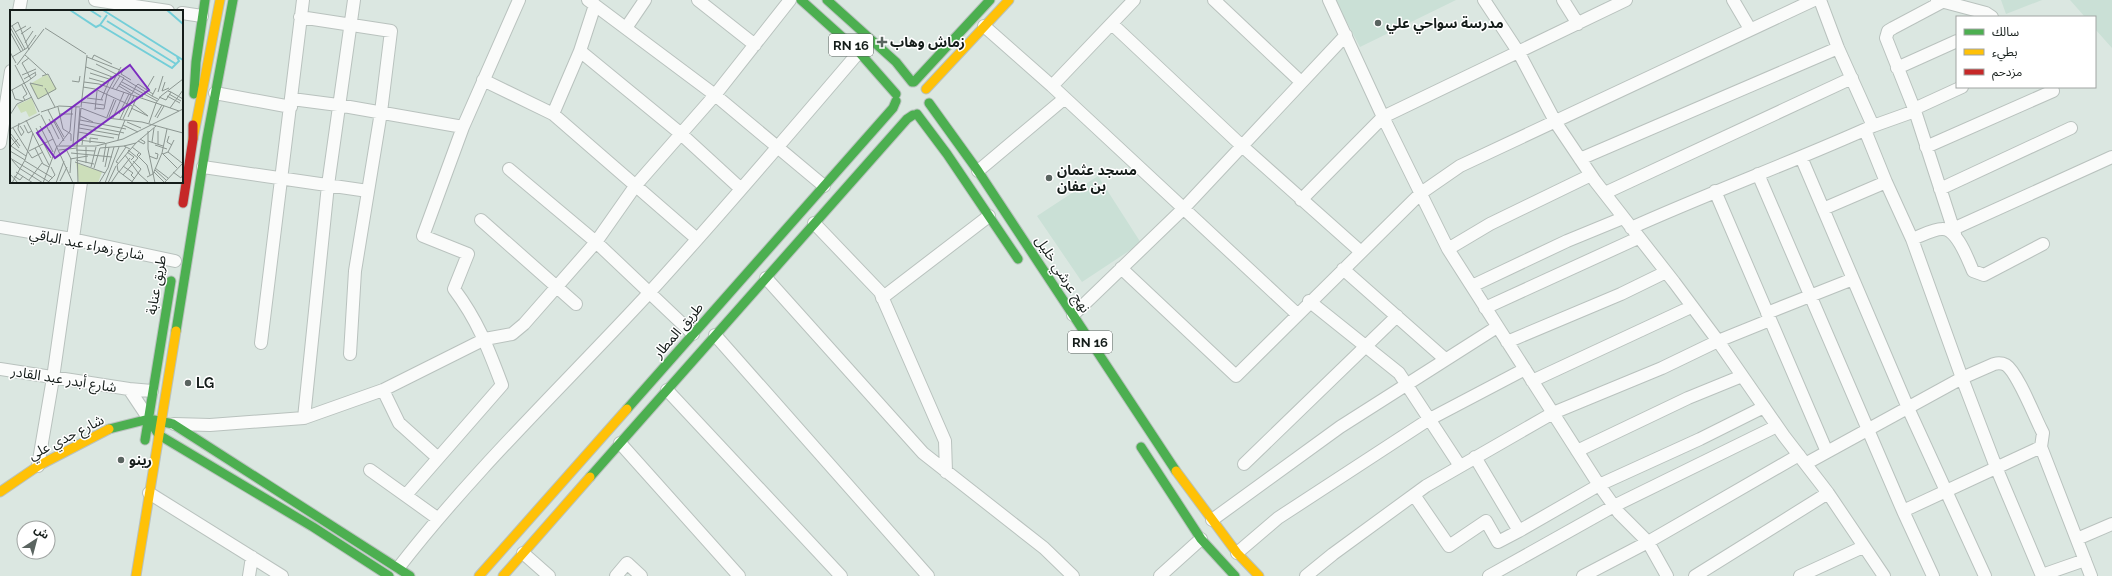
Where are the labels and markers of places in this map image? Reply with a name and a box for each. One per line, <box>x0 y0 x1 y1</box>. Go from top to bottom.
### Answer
place label: مدرسة سواحي علي <box>1386 15 1504 34</box>
marker: مدرسة سواحي علي <box>1373 18 1383 28</box>
place label: زماش وهاب <box>890 34 965 51</box>
marker: زماش وهاب <box>877 37 887 47</box>
place label: مسجد عثمان بن عفان <box>1057 162 1137 194</box>
marker: مسجد عثمان بن عفان <box>1044 173 1054 183</box>
place label: LG <box>196 375 214 391</box>
marker: LG <box>183 378 193 388</box>
place label: رينو <box>129 452 152 469</box>
marker: رينو <box>116 455 126 465</box>

